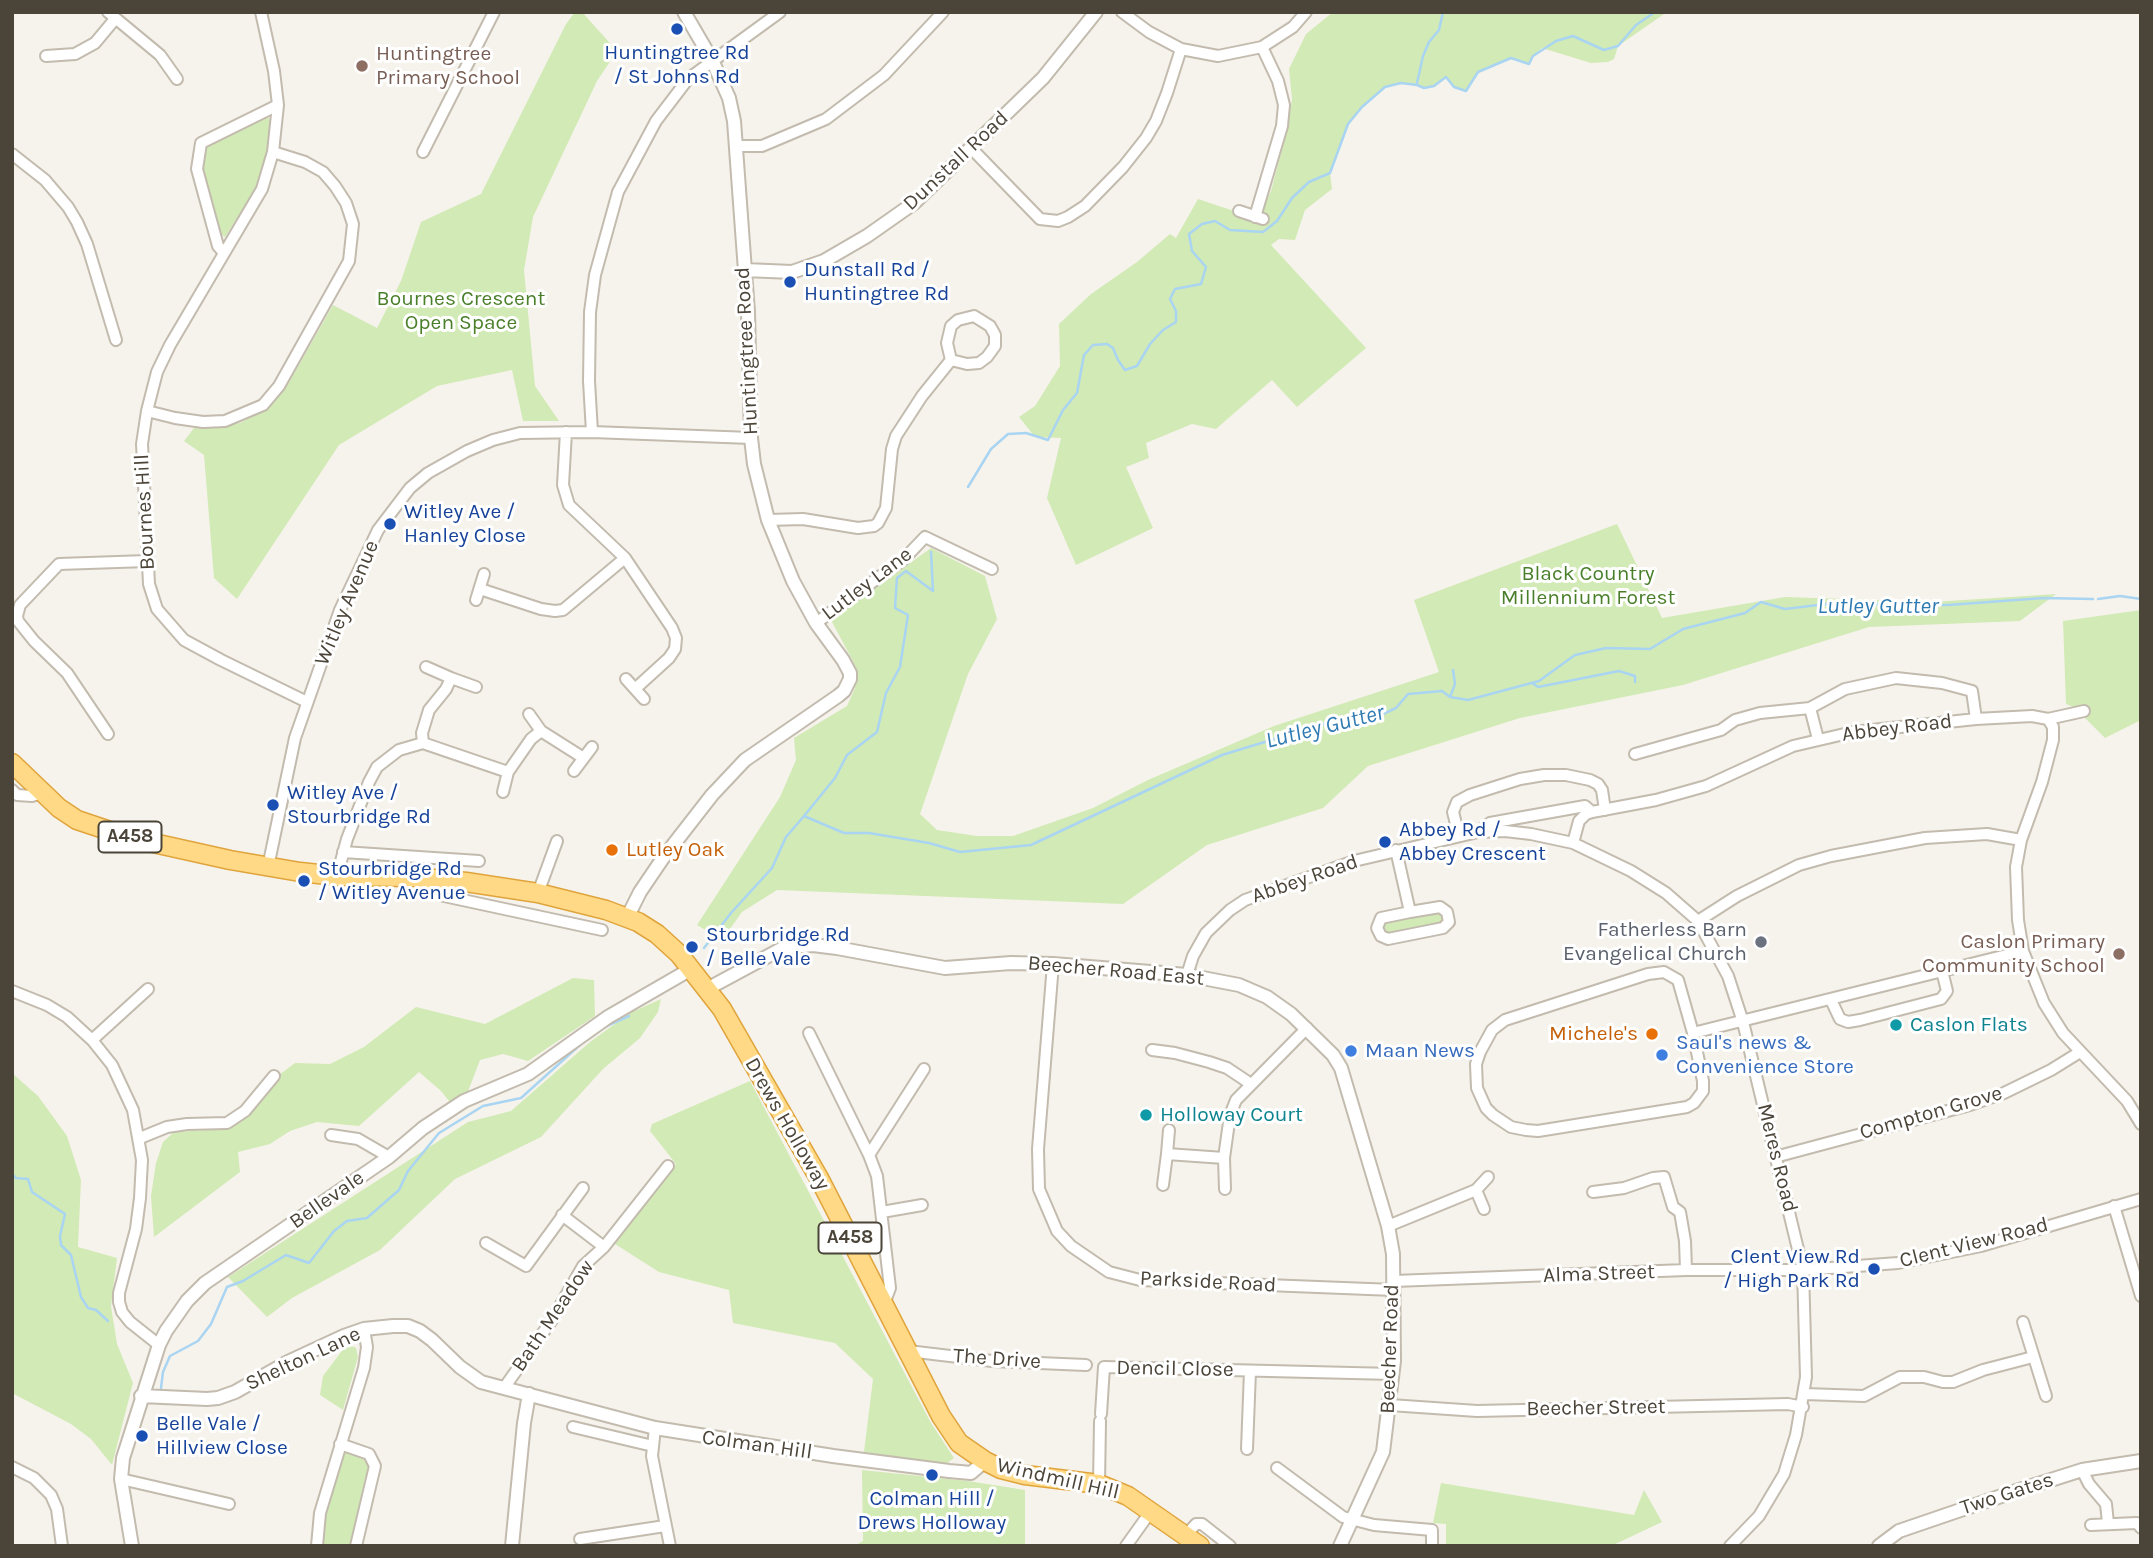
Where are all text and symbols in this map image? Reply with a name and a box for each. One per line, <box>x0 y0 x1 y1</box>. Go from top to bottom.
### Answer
marker: Huntingtree Rd / St Johns Rd <box>669 21 685 37</box>
place label: Huntingtree Rd / St Johns Rd <box>604 40 750 90</box>
place label: Huntingtree Primary School <box>376 41 520 91</box>
marker: Huntingtree Primary School <box>354 58 370 74</box>
street label: Dunstall Road <box>898 106 1014 216</box>
place label: Dunstall Rd / Huntingtree Rd <box>804 257 949 307</box>
street label: Huntingtree Road <box>730 266 764 436</box>
marker: Dunstall Rd / Huntingtree Rd <box>782 274 798 290</box>
park label: Bournes Crescent Open Space <box>377 286 545 336</box>
street label: Bournes Hill <box>129 453 161 571</box>
place label: Witley Ave / Hanley Close <box>404 499 526 549</box>
marker: Witley Ave / Hanley Close <box>382 516 398 532</box>
street label: Witley Avenue <box>309 537 385 669</box>
street label: Lutley Lane <box>817 542 917 626</box>
park label: Black Country Millennium Forest <box>1501 561 1675 611</box>
water label: Lutley Gutter <box>1817 592 1939 620</box>
water label: Lutley Gutter <box>1263 699 1387 755</box>
street label: Abbey Road <box>1840 709 1954 747</box>
place label: Witley Ave / Stourbridge Rd <box>287 780 431 830</box>
marker: Witley Ave / Stourbridge Rd <box>265 797 281 813</box>
place label: Abbey Rd / Abbey Crescent <box>1399 817 1546 867</box>
road number: A458 <box>99 822 162 852</box>
marker: Abbey Rd / Abbey Crescent <box>1377 834 1393 850</box>
place label: Lutley Oak <box>626 837 725 863</box>
marker: Lutley Oak <box>604 842 620 858</box>
street label: Abbey Road <box>1248 849 1362 909</box>
place label: Stourbridge Rd / Witley Avenue <box>318 856 466 906</box>
marker: Stourbridge Rd / Witley Avenue <box>296 873 312 889</box>
place label: Fatherless Barn Evangelical Church <box>1563 917 1747 967</box>
place label: Stourbridge Rd / Belle Vale <box>706 922 850 972</box>
place label: Caslon Primary Community School <box>1922 929 2105 979</box>
marker: Fatherless Barn Evangelical Church <box>1753 934 1769 950</box>
marker: Stourbridge Rd / Belle Vale <box>684 939 700 955</box>
marker: Caslon Primary Community School <box>2111 946 2127 962</box>
street label: Beecher Road East <box>1027 951 1205 991</box>
place label: Caslon Flats <box>1910 1012 2028 1038</box>
marker: Caslon Flats <box>1888 1017 1904 1033</box>
place label: Michele's <box>1549 1021 1638 1047</box>
marker: Michele's <box>1644 1026 1660 1042</box>
place label: Saul's news & Convenience Store <box>1676 1030 1854 1080</box>
place label: Maan News <box>1365 1038 1475 1064</box>
marker: Maan News <box>1343 1043 1359 1059</box>
marker: Saul's news & Convenience Store <box>1654 1047 1670 1063</box>
street label: Drews Holloway <box>739 1053 835 1195</box>
street label: Compton Grove <box>1857 1081 2005 1145</box>
street label: Meres Road <box>1751 1101 1803 1215</box>
place label: Holloway Court <box>1160 1102 1303 1128</box>
marker: Holloway Court <box>1138 1107 1154 1123</box>
street label: Bellevale <box>285 1165 369 1235</box>
street label: Clent View Road <box>1897 1212 2051 1274</box>
road number: A458 <box>818 1222 882 1254</box>
place label: Clent View Rd / High Park Rd <box>1723 1244 1860 1294</box>
street label: Bath Meadow <box>506 1255 600 1377</box>
street label: Alma Street <box>1543 1259 1655 1289</box>
marker: Clent View Rd / High Park Rd <box>1866 1261 1882 1277</box>
street label: Parkside Road <box>1139 1266 1277 1298</box>
street label: Beecher Road <box>1375 1284 1405 1414</box>
street label: Shelton Lane <box>242 1321 364 1397</box>
street label: The Drive <box>952 1343 1042 1375</box>
street label: Dencil Close <box>1116 1355 1234 1383</box>
street label: Beecher Street <box>1526 1394 1666 1422</box>
place label: Belle Vale / Hillview Close <box>156 1411 288 1461</box>
street label: Colman Hill <box>700 1425 814 1465</box>
marker: Belle Vale / Hillview Close <box>134 1428 150 1444</box>
street label: Windmill Hill <box>994 1453 1122 1505</box>
marker: Colman Hill / Drews Holloway <box>924 1467 940 1483</box>
street label: Two Gates <box>1957 1467 2057 1521</box>
place label: Colman Hill / Drews Holloway <box>858 1486 1006 1536</box>

